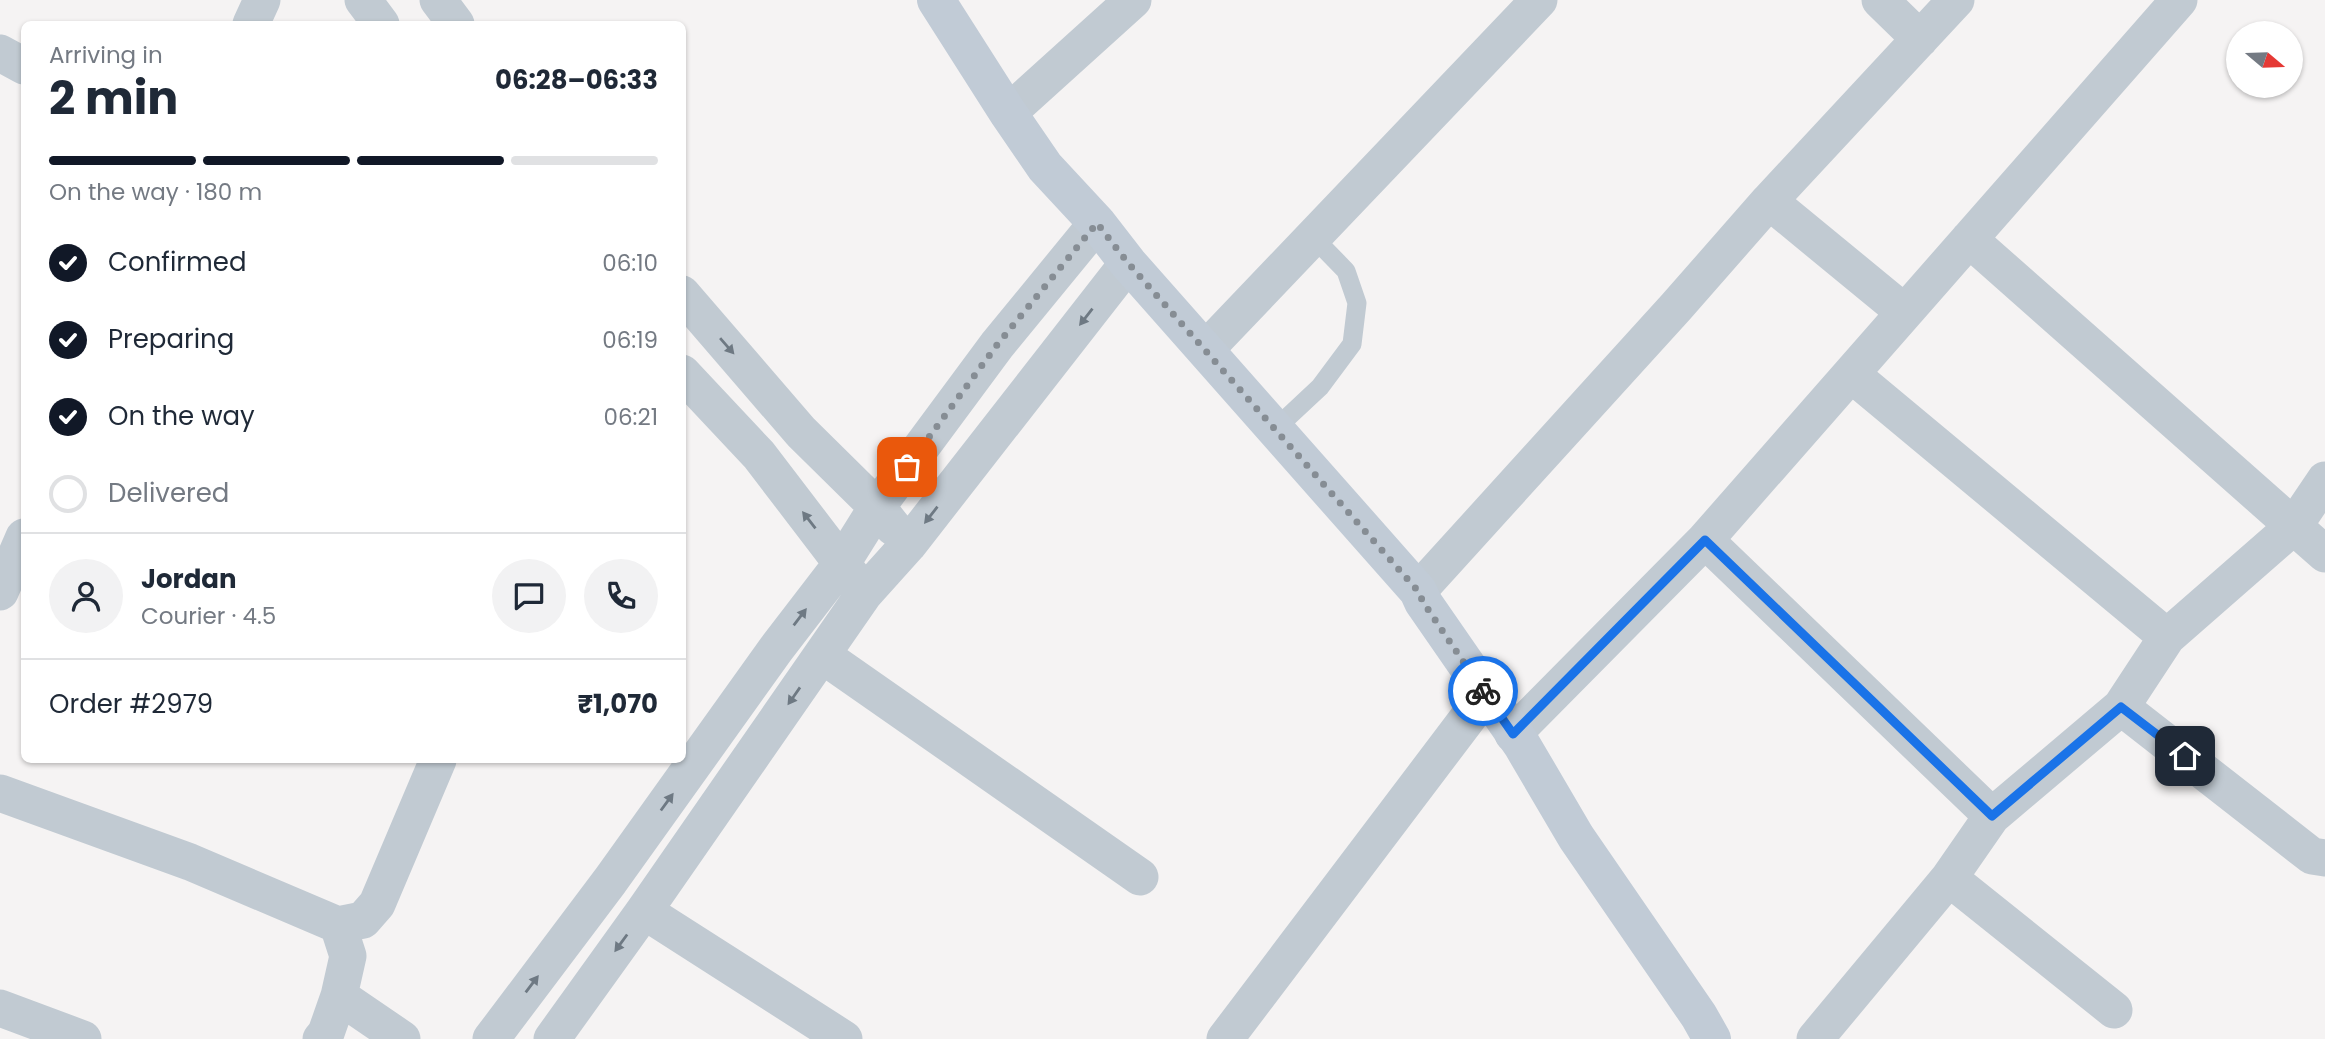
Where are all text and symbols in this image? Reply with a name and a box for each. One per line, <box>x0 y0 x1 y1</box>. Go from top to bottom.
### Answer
north arrow <box>2226 21 2303 98</box>
map controls <box>2226 21 2303 98</box>
text: Arriving in <box>49 39 163 71</box>
text: 06:28–06:33 <box>495 62 658 98</box>
text: 2 min <box>49 66 178 130</box>
text: On the way · 180 m <box>49 176 262 208</box>
icon: check <box>49 244 87 282</box>
text: Confirmed <box>108 244 246 280</box>
text: 06:10 <box>602 247 658 279</box>
one-way arrow <box>1079 308 1094 325</box>
icon: check <box>49 321 87 359</box>
text: Preparing <box>108 321 234 357</box>
text: 06:19 <box>602 324 658 356</box>
one-way arrow <box>719 337 735 355</box>
icon: check <box>49 398 87 436</box>
text: On the way <box>108 398 255 434</box>
text: 06:21 <box>603 401 658 433</box>
pin <box>877 437 937 497</box>
icon: bag <box>888 448 926 486</box>
text: Delivered <box>108 475 229 511</box>
one-way arrow <box>924 507 939 524</box>
one-way arrow <box>802 511 816 529</box>
button: person <box>49 559 123 633</box>
button: chat <box>492 559 566 633</box>
button: phone <box>584 559 658 633</box>
text: Jordan <box>141 561 237 597</box>
text: Courier · 4.5 <box>141 600 276 632</box>
one-way arrow <box>793 609 808 627</box>
courier <box>1448 656 1518 726</box>
icon: bike <box>1464 672 1502 710</box>
text: Order #2979 <box>49 686 213 722</box>
text: ₹1,070 <box>577 686 658 722</box>
one-way arrow <box>787 687 801 705</box>
pin <box>2155 726 2215 786</box>
icon: home <box>2166 737 2204 775</box>
one-way arrow <box>660 792 674 811</box>
one-way arrow <box>614 934 628 952</box>
one-way arrow <box>524 976 539 994</box>

